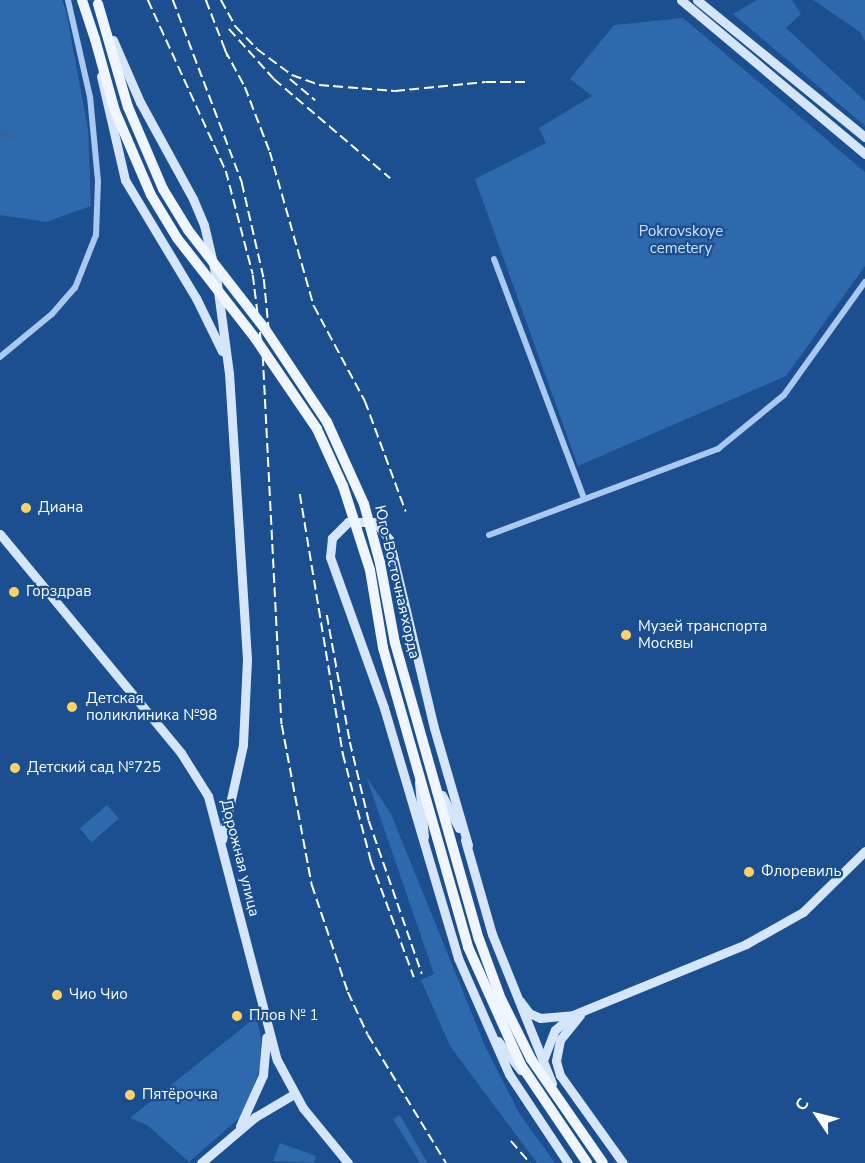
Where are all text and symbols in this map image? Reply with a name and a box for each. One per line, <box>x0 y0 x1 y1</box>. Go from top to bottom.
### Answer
park label: Pokrovskoye cemetery <box>639 222 723 257</box>
place label: Диана <box>38 499 83 517</box>
marker: Диана <box>19 501 33 515</box>
street label: Юго-Восточная хорда <box>371 503 423 661</box>
place label: Горздрав <box>26 583 91 601</box>
marker: Горздрав <box>7 585 21 599</box>
place label: Музей транспорта Москвы <box>638 617 767 652</box>
marker: Музей транспорта Москвы <box>619 628 633 642</box>
place label: Детская поликлиника №98 <box>86 689 217 724</box>
marker: Детская поликлиника №98 <box>63 698 81 716</box>
place label: Детский сад №725 <box>27 759 161 777</box>
marker: Детский сад №725 <box>8 761 22 775</box>
street label: Дорожная улица <box>217 798 263 918</box>
place label: Флоревиль <box>761 863 841 881</box>
marker: Флоревиль <box>742 865 756 879</box>
place label: Чио Чио <box>69 986 128 1004</box>
marker: Чио Чио <box>50 988 64 1002</box>
place label: Плов № 1 <box>249 1007 319 1025</box>
marker: Плов № 1 <box>230 1009 244 1023</box>
north arrow <box>787 1085 847 1145</box>
place label: Пятёрочка <box>142 1086 218 1104</box>
marker: Пятёрочка <box>123 1088 137 1102</box>
text: С <box>790 1094 814 1115</box>

